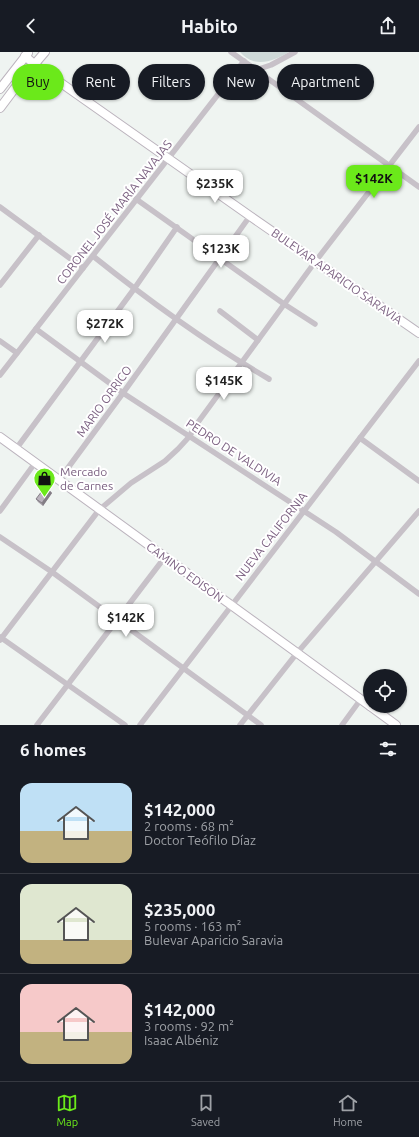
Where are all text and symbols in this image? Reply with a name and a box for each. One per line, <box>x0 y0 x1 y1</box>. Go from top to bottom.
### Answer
icon: back <box>20 15 42 37</box>
icon: share <box>377 15 399 37</box>
text: Habito <box>181 16 238 36</box>
chip: Buy <box>12 64 64 100</box>
chip: Rent <box>72 64 130 100</box>
chip: Filters <box>138 64 205 100</box>
chip: New <box>213 64 269 100</box>
chip: Apartment <box>277 64 374 100</box>
street label: CORONEL JOSÉ MARÍA NAVAJAS <box>54 138 174 286</box>
pin: $142K <box>346 165 402 199</box>
pin: $235K <box>187 170 243 204</box>
text: $142K <box>355 171 393 185</box>
text: $235K <box>196 176 234 190</box>
street label: BULEVAR APARICIO SARAVIA <box>269 226 405 326</box>
pin: $123K <box>193 235 249 269</box>
text: $123K <box>202 241 240 255</box>
pin: $272K <box>77 310 133 344</box>
text: $272K <box>86 316 124 330</box>
street label: MARIO ORRICO <box>74 363 134 439</box>
pin: $145K <box>196 367 252 401</box>
text: $145K <box>205 373 243 387</box>
street label: PEDRO DE VALDIVIA <box>184 416 284 488</box>
shop icon: Mercado de Carnes <box>32 465 58 498</box>
place label: Mercado de Carnes <box>60 465 113 492</box>
street label: NUEVA CALIFORNIA <box>233 489 310 583</box>
street label: CAMINO EDISON <box>144 540 226 604</box>
pin: $142K <box>98 604 154 638</box>
text: $142K <box>107 610 145 624</box>
map controls <box>363 669 407 713</box>
button: locate <box>363 669 407 713</box>
icon: filters <box>377 738 399 760</box>
text: 6 homes <box>20 740 86 759</box>
icon: home <box>52 799 100 847</box>
text: $142,000 <box>144 800 215 819</box>
text: 2 rooms · 68 m² <box>144 819 234 833</box>
text: Doctor Teófilo Díaz <box>144 833 256 847</box>
icon: home <box>52 900 100 948</box>
text: $235,000 <box>144 900 215 919</box>
text: 5 rooms · 163 m² <box>144 919 241 933</box>
text: Bulevar Aparicio Saravia <box>144 933 283 947</box>
icon: home <box>52 1000 100 1048</box>
text: $142,000 <box>144 1000 215 1019</box>
text: 3 rooms · 92 m² <box>144 1019 234 1033</box>
text: Isaac Albéniz <box>144 1033 219 1047</box>
tab: Map <box>56 1092 78 1128</box>
tab: Saved <box>191 1092 220 1128</box>
tab: Home <box>333 1092 363 1128</box>

